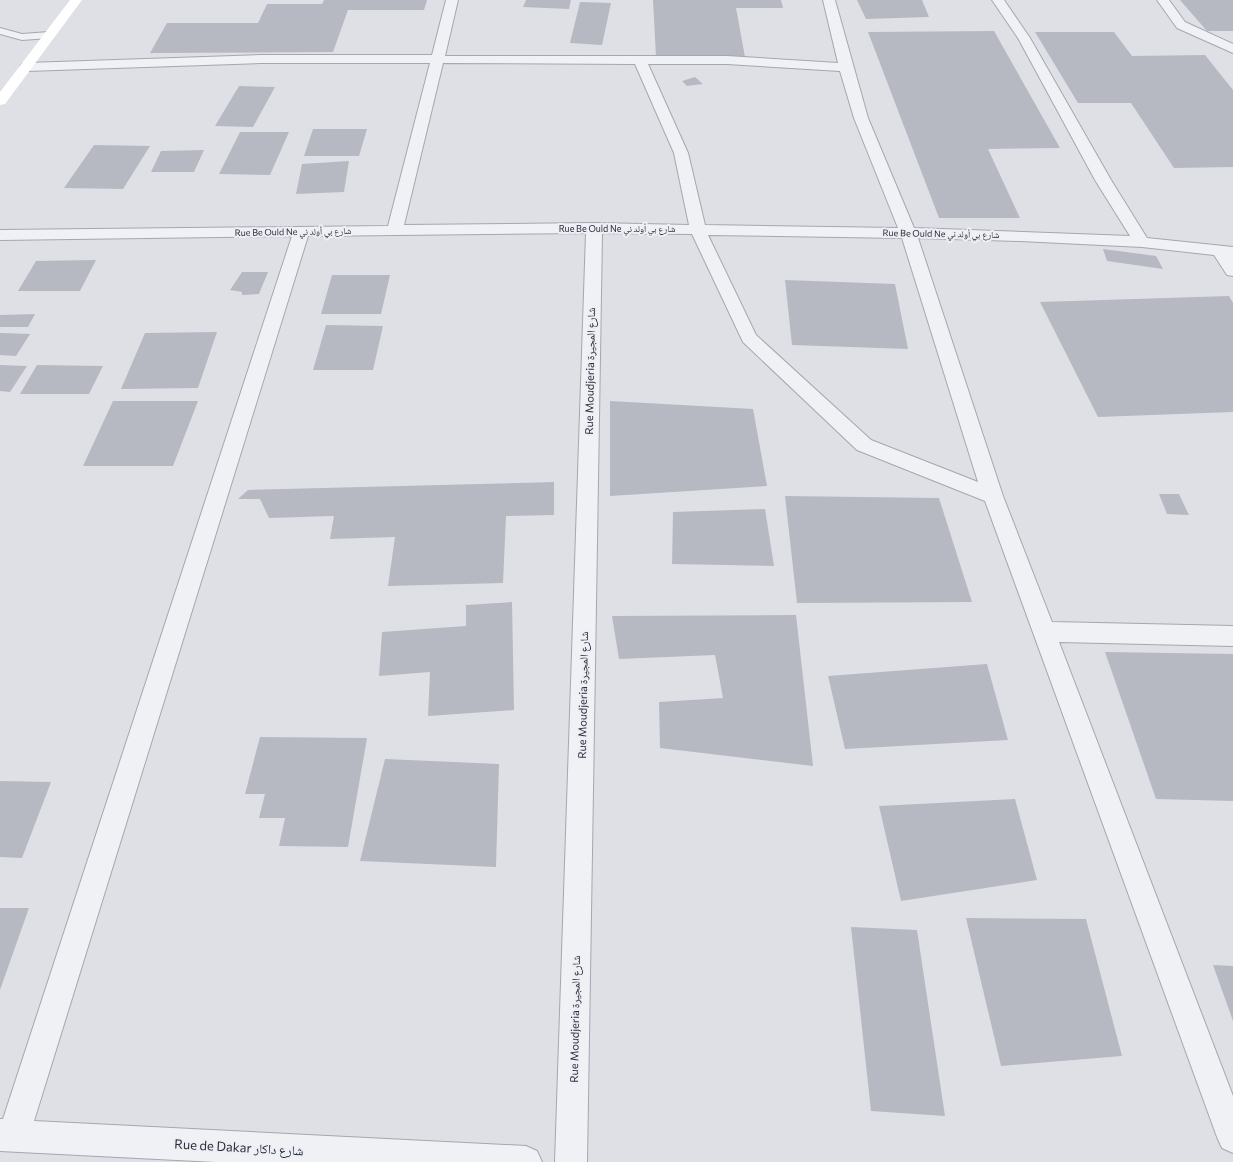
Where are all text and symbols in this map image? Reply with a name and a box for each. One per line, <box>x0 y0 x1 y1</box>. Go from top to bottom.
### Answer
street label: Rue Be Ould Ne شارع بي أولد ني <box>559 223 675 236</box>
street label: Rue Be Ould Ne شارع بي أولد ني <box>235 225 352 240</box>
street label: Rue Be Ould Ne شارع بي أولد ني <box>883 227 1000 242</box>
street label: Rue Moudjeria شارع المجيرة <box>582 307 598 435</box>
street label: Rue Moudjeria شارع المجيرة <box>575 631 591 759</box>
street label: Rue Moudjeria شارع المجيرة <box>567 955 583 1083</box>
street label: Rue de Dakar شارع داكار <box>174 1136 304 1160</box>

